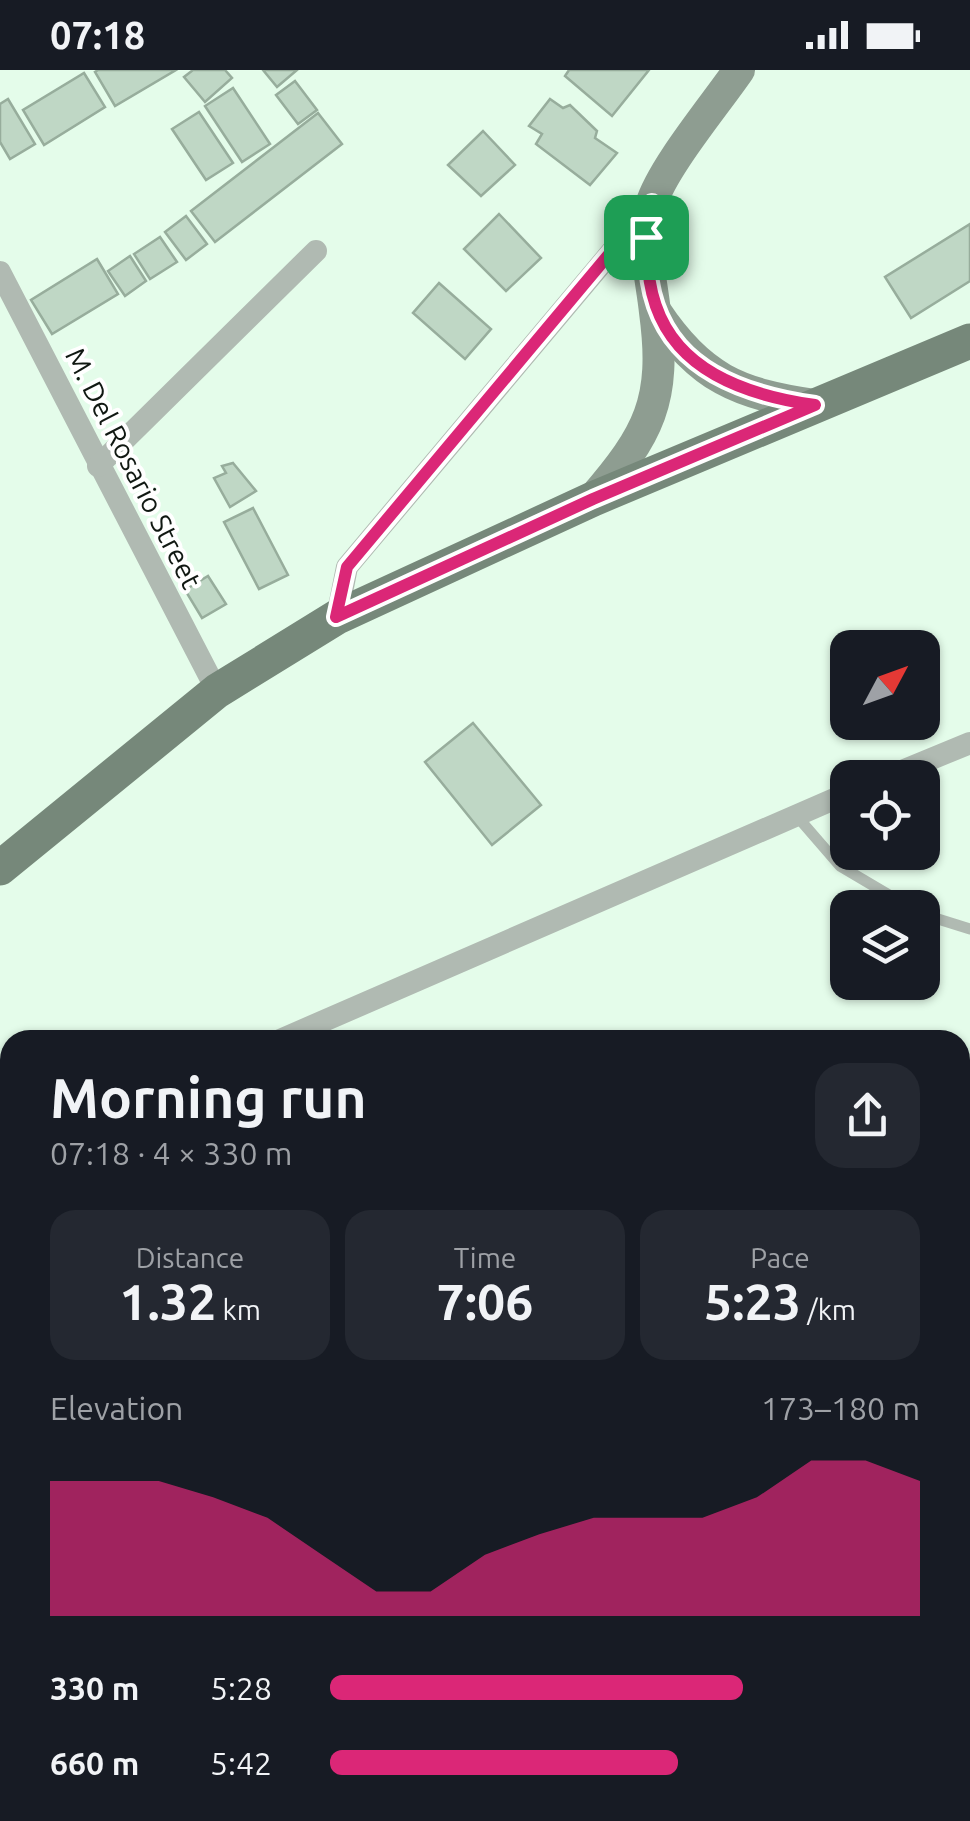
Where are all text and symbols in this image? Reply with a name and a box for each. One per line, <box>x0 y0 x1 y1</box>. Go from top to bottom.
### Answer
text: 07:18 <box>50 14 145 56</box>
pin <box>604 195 689 280</box>
icon: arrive <box>619 210 674 265</box>
street label: M. Del Rosario Street <box>60 343 208 593</box>
north arrow <box>830 630 940 740</box>
map controls <box>830 630 940 1000</box>
button: locate <box>830 760 940 870</box>
button: layers <box>830 890 940 1000</box>
button: share <box>815 1063 920 1168</box>
text: Morning run <box>50 1067 367 1128</box>
text: 07:18 · 4 × 330 m <box>50 1135 292 1171</box>
text: Distance <box>136 1242 244 1273</box>
text: Time <box>454 1242 516 1273</box>
text: Pace <box>750 1242 810 1273</box>
text: 1.32 <box>119 1273 216 1329</box>
text: 7:06 <box>437 1273 533 1329</box>
text: 5:23 <box>704 1273 801 1329</box>
text: km <box>216 1294 261 1325</box>
text: /km <box>801 1294 856 1325</box>
text: Elevation <box>50 1390 183 1426</box>
text: 173–180 m <box>761 1390 920 1426</box>
text: 330 m <box>50 1670 139 1706</box>
text: 5:28 <box>210 1670 272 1706</box>
text: 660 m <box>50 1745 139 1781</box>
text: 5:42 <box>210 1745 272 1781</box>

